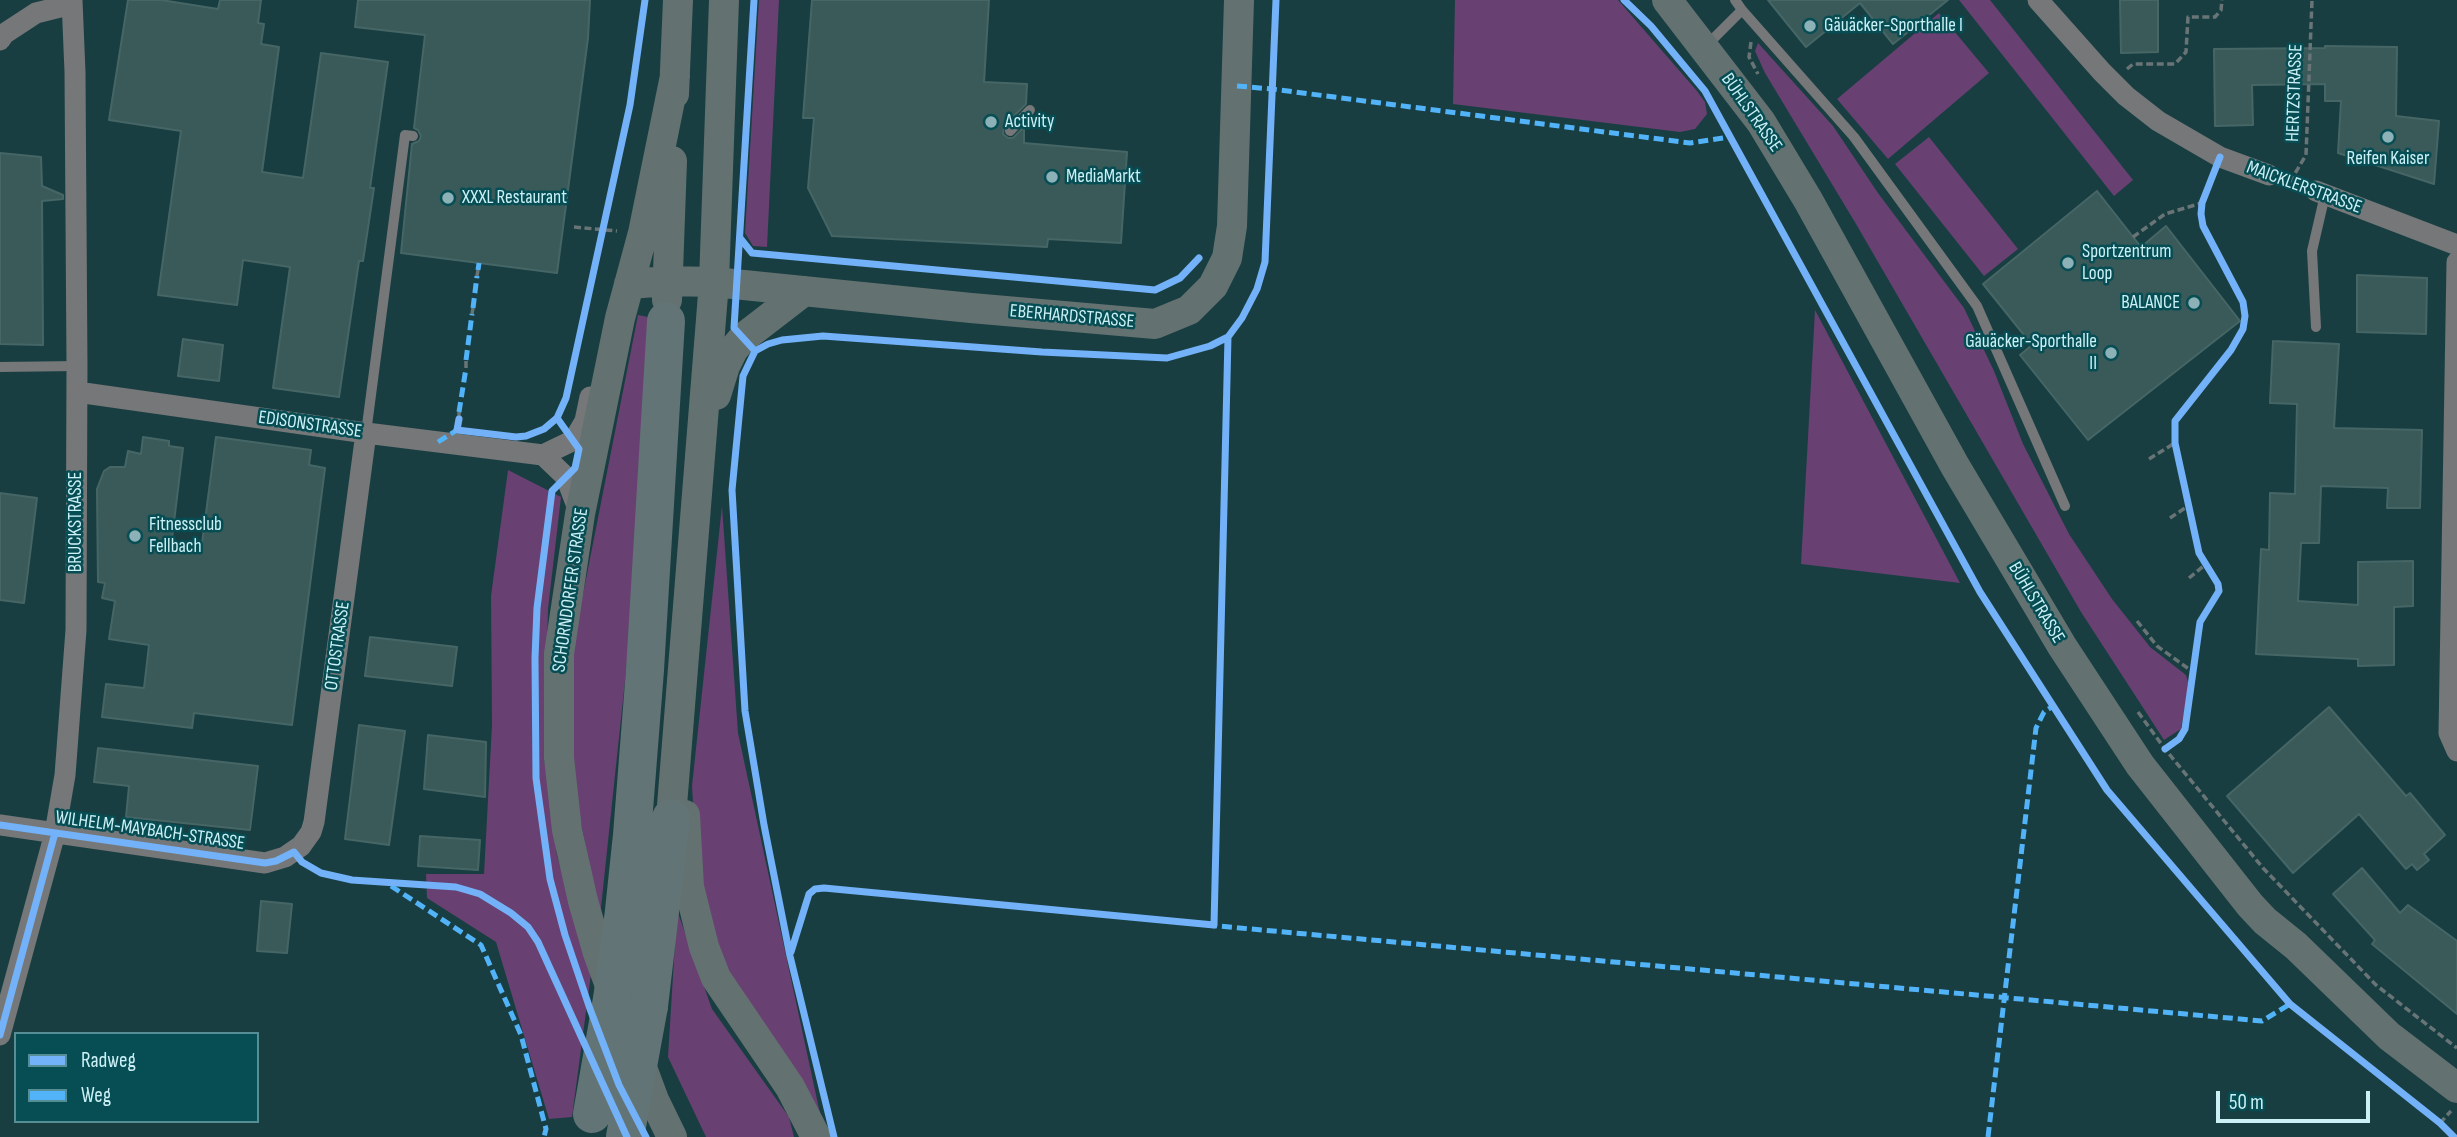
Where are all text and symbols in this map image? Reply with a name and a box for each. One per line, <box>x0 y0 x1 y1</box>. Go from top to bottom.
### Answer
place label: Gäuäcker-Sporthalle I <box>1824 15 1963 37</box>
marker: Gäuäcker-Sporthalle I <box>1802 18 1818 34</box>
street label: HERTZSTRASSE <box>2282 44 2308 142</box>
street label: BÜHLSTRASSE <box>1716 69 1786 157</box>
place label: Activity <box>1005 111 1054 133</box>
marker: Activity <box>983 114 999 130</box>
marker: Reifen Kaiser <box>2380 129 2396 145</box>
place label: Reifen Kaiser <box>2347 148 2429 170</box>
street label: MAICKLERSTRASSE <box>2243 157 2365 219</box>
place label: MediaMarkt <box>1066 166 1141 188</box>
marker: MediaMarkt <box>1044 169 1060 185</box>
place label: XXXL Restaurant <box>462 187 567 209</box>
marker: XXXL Restaurant <box>440 190 456 206</box>
place label: Sportzentrum Loop <box>2082 241 2171 285</box>
marker: Sportzentrum Loop <box>2060 255 2076 271</box>
place label: BALANCE <box>2121 292 2180 314</box>
marker: BALANCE <box>2186 295 2202 311</box>
street label: EBERHARDSTRASSE <box>1009 300 1135 334</box>
place label: Gäuäcker-Sporthalle II <box>1965 331 2097 375</box>
marker: Gäuäcker-Sporthalle II <box>2103 345 2119 361</box>
street label: EDISONSTRASSE <box>257 406 363 444</box>
street label: BRUCKSTRASSE <box>65 472 87 572</box>
street label: SCHORNDORFER STRASSE <box>548 506 594 674</box>
place label: Fitnessclub Fellbach <box>149 514 222 558</box>
marker: Fitnessclub Fellbach <box>127 528 143 544</box>
street label: BÜHLSTRASSE <box>2003 558 2069 648</box>
street label: OTTOSTRASSE <box>320 600 356 692</box>
street label: WILHELM-MAYBACH-STRASSE <box>54 806 246 856</box>
legend <box>14 1032 259 1123</box>
text: Radweg <box>81 1048 136 1073</box>
scale bar <box>2219 1078 2373 1122</box>
text: Weg <box>81 1083 111 1108</box>
text: 50 m <box>2229 1090 2264 1115</box>

